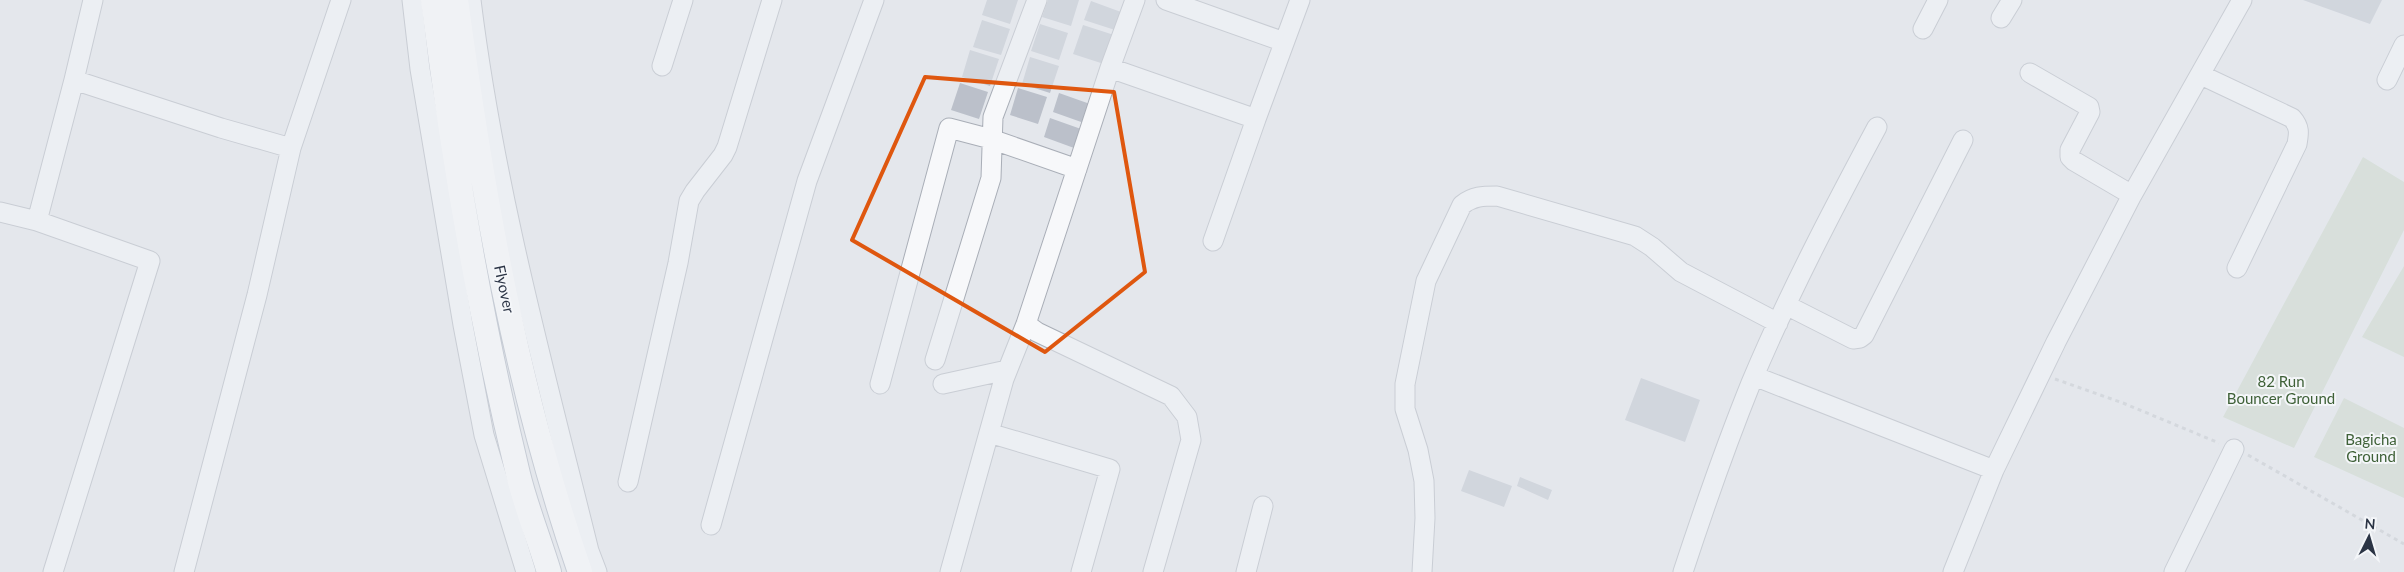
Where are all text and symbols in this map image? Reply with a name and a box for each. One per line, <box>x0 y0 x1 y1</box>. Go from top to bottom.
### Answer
street label: Flyover <box>491 263 519 315</box>
park label: 82 Run Bouncer Ground <box>2227 372 2335 407</box>
park label: Bagicha Ground <box>2345 430 2397 465</box>
north arrow <box>2344 512 2394 562</box>
text: N <box>2364 515 2376 532</box>

